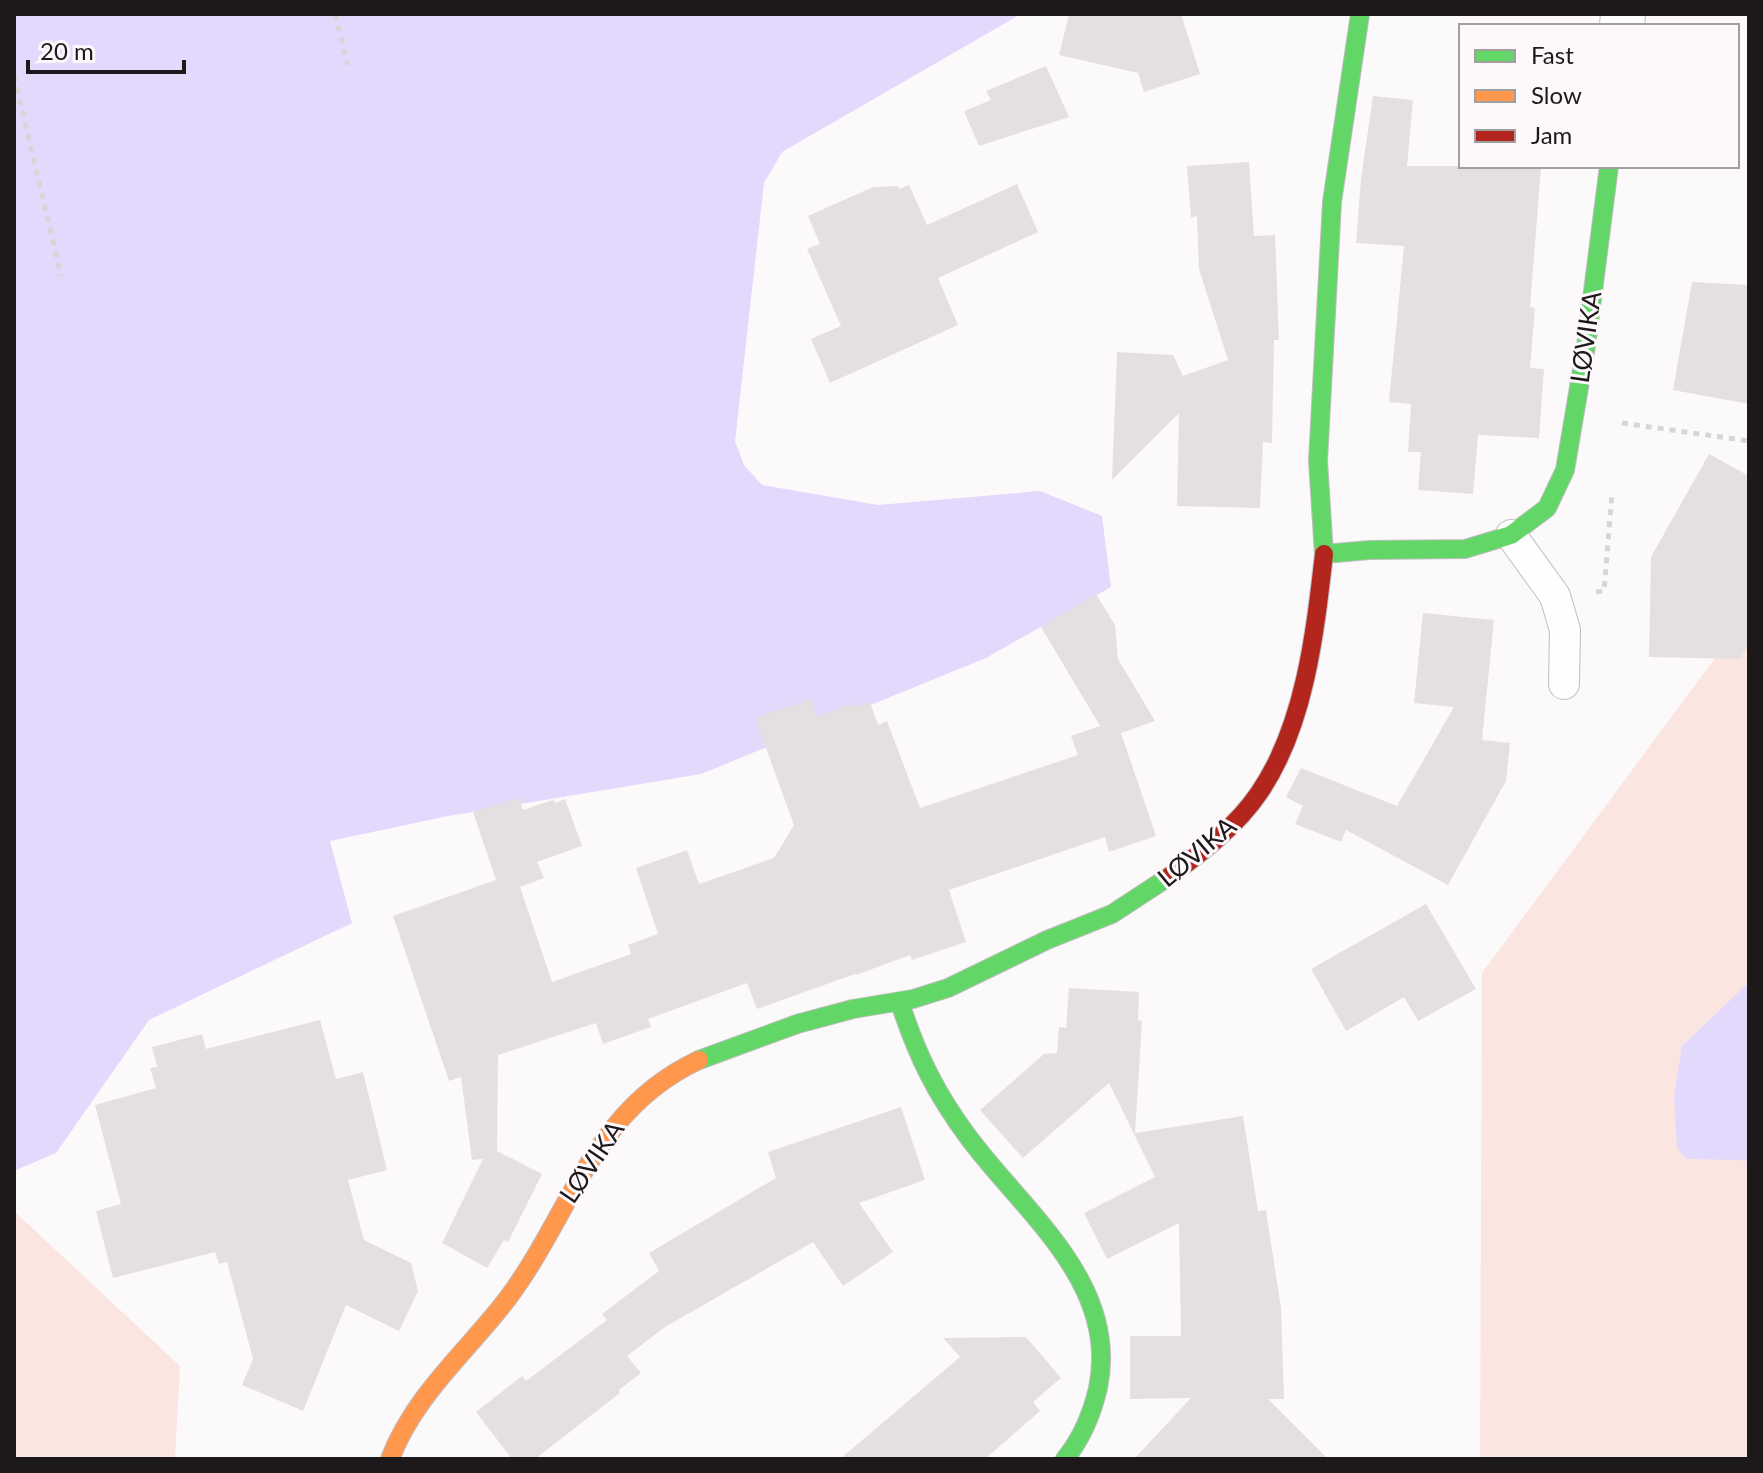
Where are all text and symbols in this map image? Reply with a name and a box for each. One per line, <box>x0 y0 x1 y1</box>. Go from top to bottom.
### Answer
scale bar <box>28 24 184 74</box>
legend <box>1459 24 1739 168</box>
text: 20 m <box>40 36 94 65</box>
text: Fast <box>1531 40 1574 69</box>
text: Slow <box>1531 80 1582 109</box>
text: Jam <box>1531 120 1572 149</box>
street label: LØVIKA <box>1563 288 1607 385</box>
street label: LØVIKA <box>1151 809 1242 893</box>
street label: LØVIKA <box>552 1114 631 1209</box>

